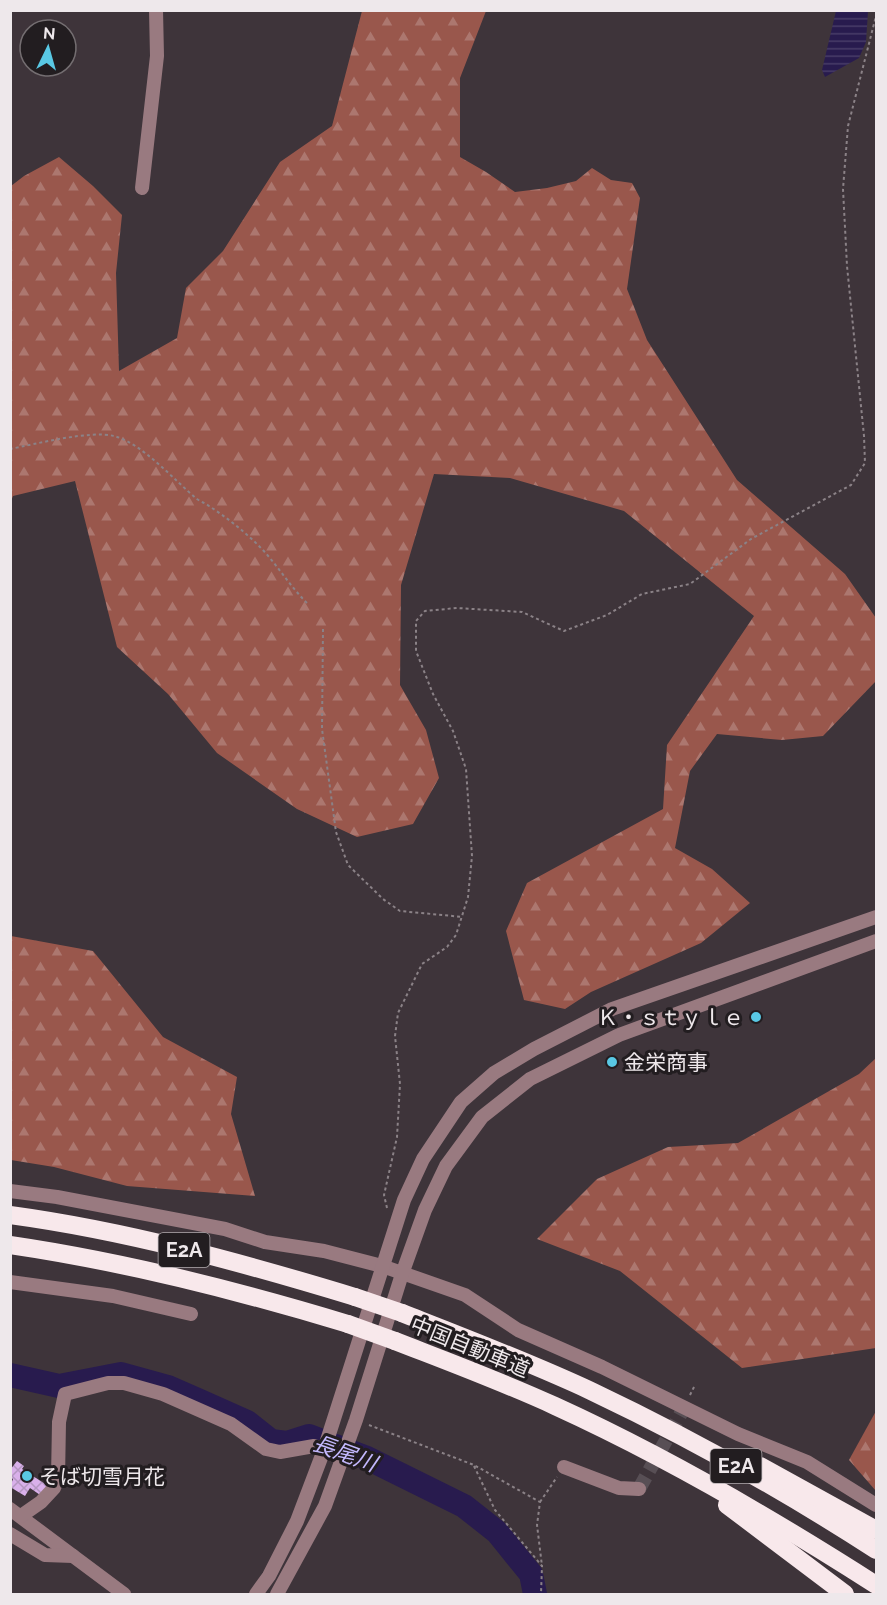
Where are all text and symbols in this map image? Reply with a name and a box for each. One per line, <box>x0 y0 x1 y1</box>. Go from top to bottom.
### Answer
north arrow <box>18 18 78 78</box>
text: N <box>42 24 56 44</box>
place label: Ｋ・ｓｔｙｌｅ <box>597 1005 744 1030</box>
marker: Ｋ・ｓｔｙｌｅ <box>749 1010 763 1024</box>
place label: 金栄商事 <box>624 1050 708 1075</box>
marker: 金栄商事 <box>605 1055 619 1069</box>
road number: E2A <box>158 1233 210 1267</box>
street label: 中国自動車道 <box>407 1312 533 1382</box>
water label: 長尾川 <box>310 1429 382 1477</box>
road number: E2A <box>710 1449 762 1483</box>
place label: そば切雪月花 <box>39 1464 165 1489</box>
marker: そば切雪月花 <box>20 1469 34 1483</box>

